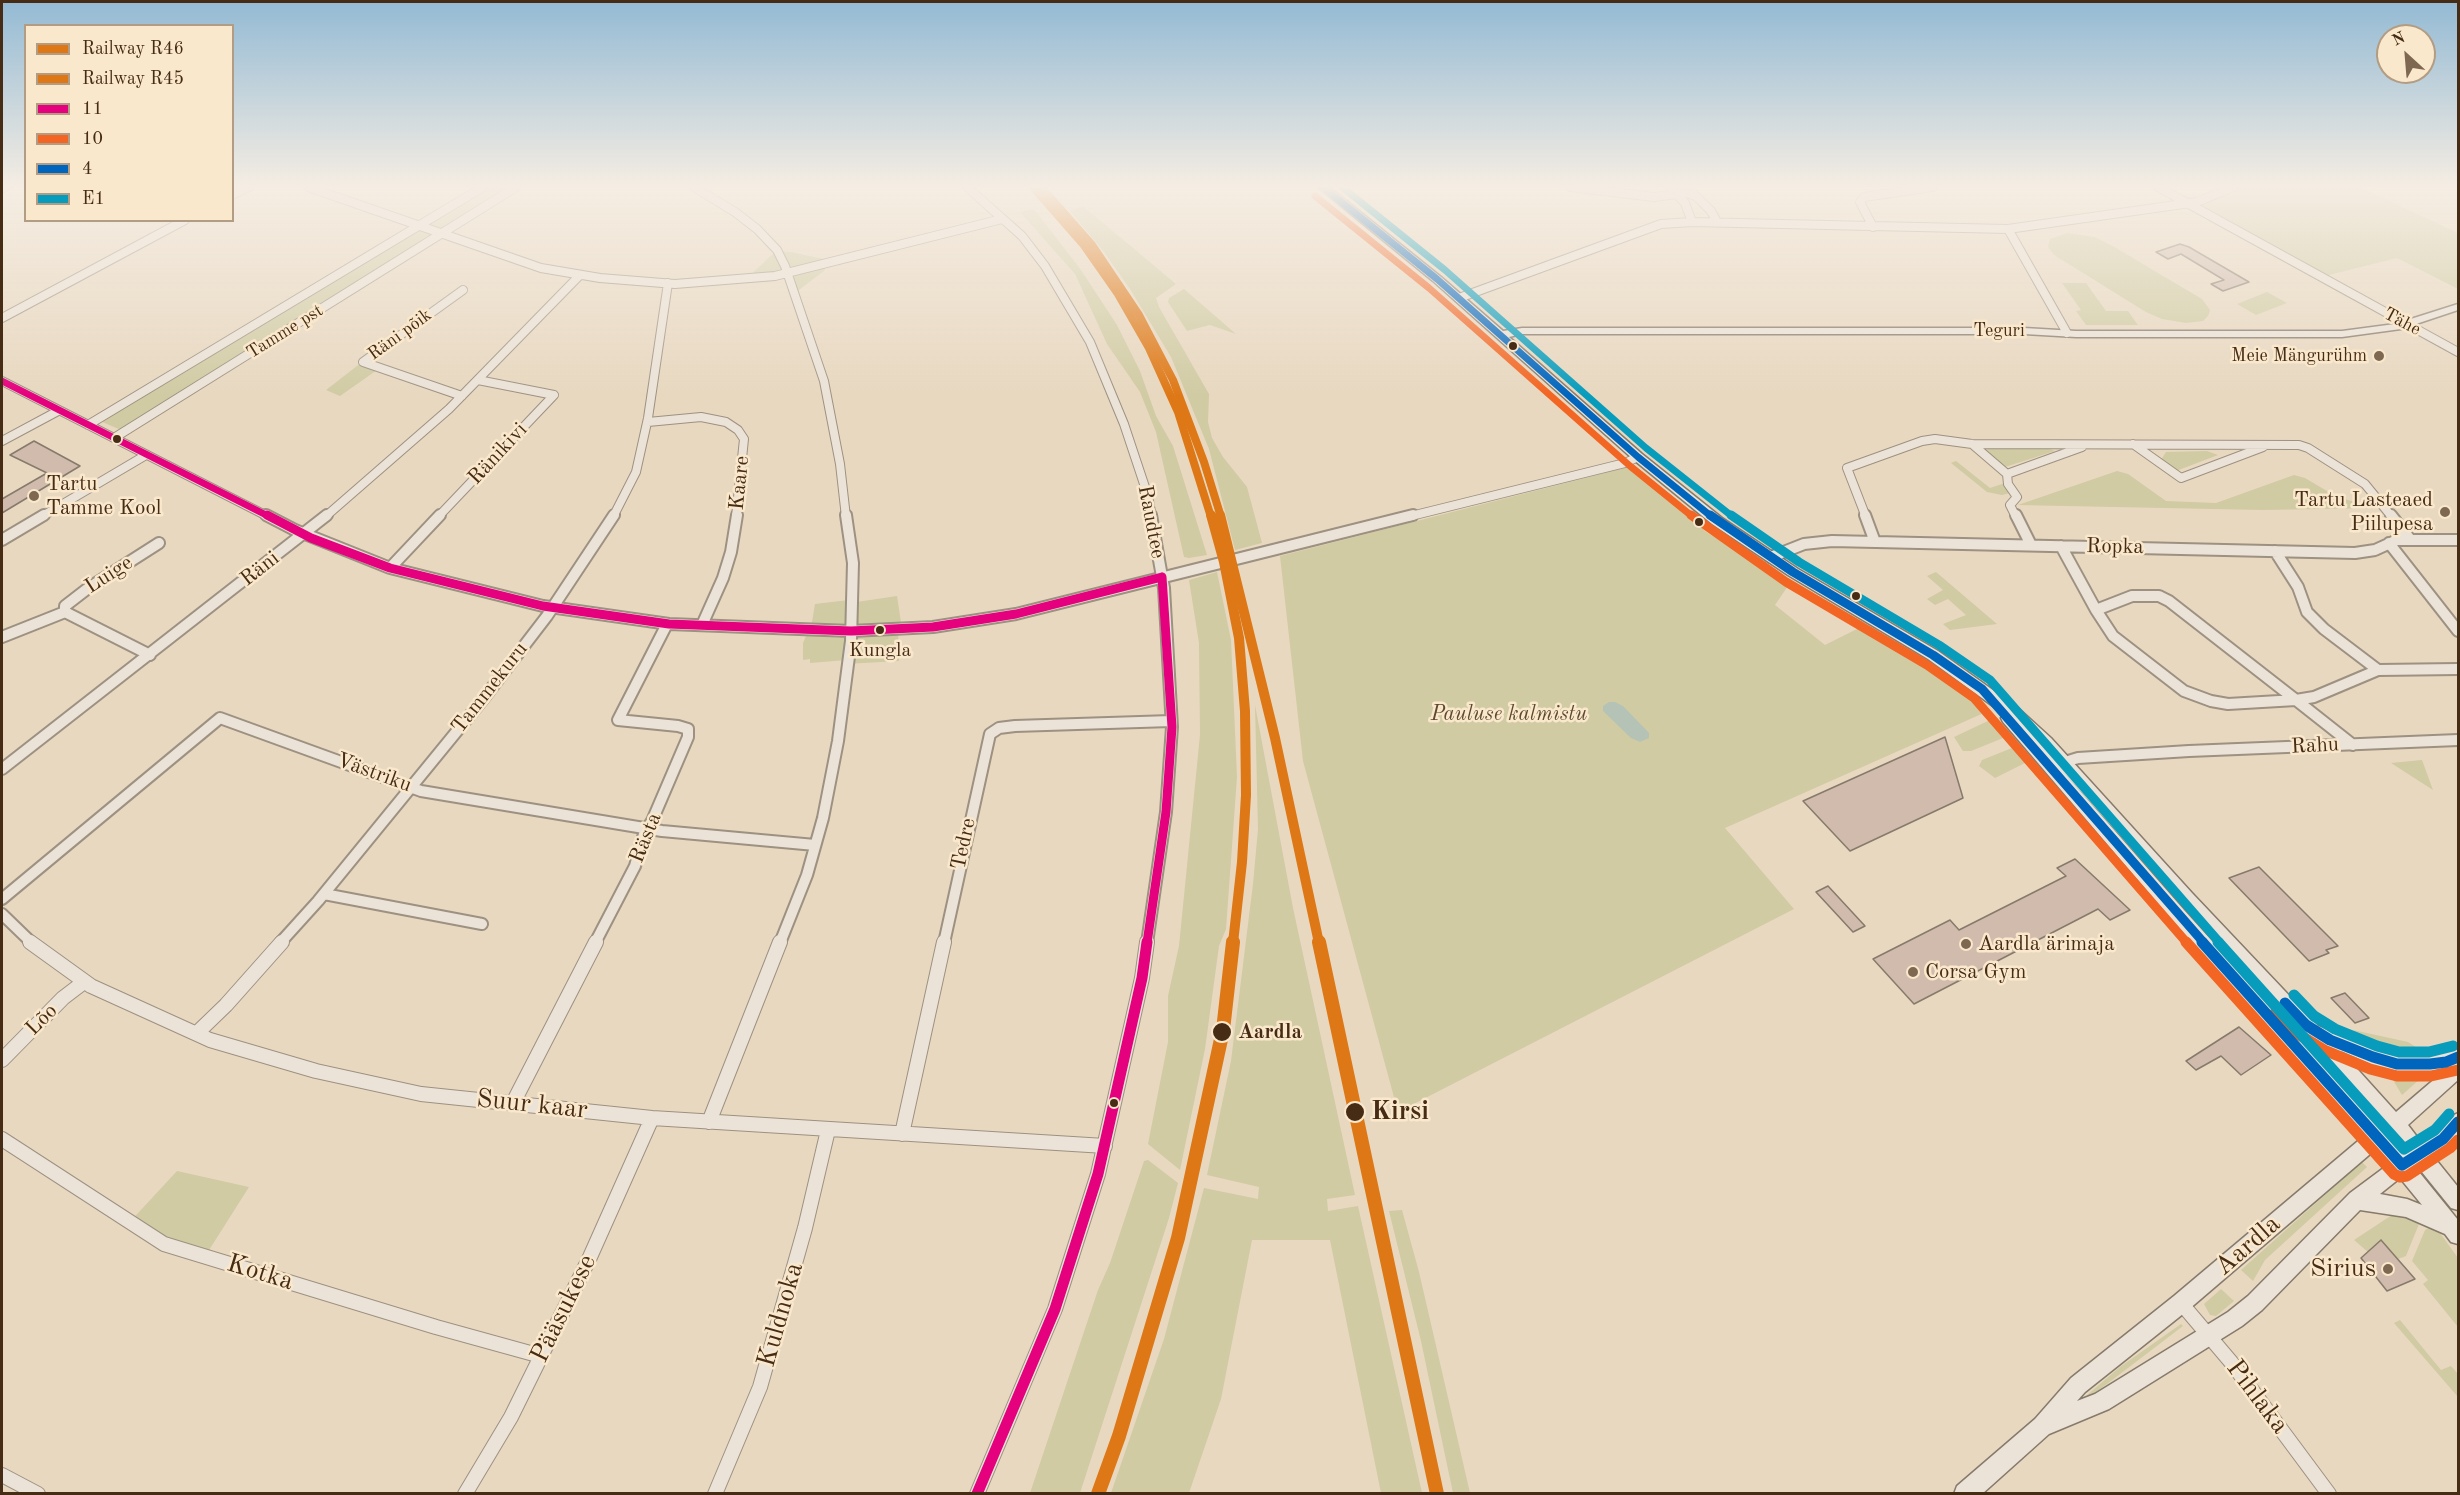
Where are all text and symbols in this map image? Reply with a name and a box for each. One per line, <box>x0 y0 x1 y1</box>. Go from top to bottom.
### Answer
legend <box>24 24 234 222</box>
north arrow <box>2376 24 2436 84</box>
text: N <box>2390 30 2408 49</box>
text: Railway R46 <box>82 40 184 58</box>
text: Railway R45 <box>82 70 184 88</box>
text: 11 <box>82 100 103 118</box>
text: 10 <box>82 130 103 148</box>
text: 4 <box>82 160 92 178</box>
text: E1 <box>82 190 105 208</box>
street label: Tamme pst <box>243 300 327 364</box>
street label: Tähe <box>2380 303 2424 341</box>
street label: Räni põik <box>364 305 436 365</box>
street label: Teguri <box>1973 320 2025 342</box>
unlabelled marker <box>1507 340 1519 352</box>
place label: Meie Mängurühm <box>2231 345 2367 367</box>
marker: Meie Mängurühm <box>2372 349 2386 363</box>
street label: Ränikivi <box>463 418 533 490</box>
unlabelled marker <box>111 433 123 445</box>
street label: Kaare <box>725 454 755 512</box>
place label: Tartu Tamme Kool <box>46 471 162 521</box>
street label: Raudtee <box>1132 483 1170 561</box>
place label: Tartu Lasteaed Piilupesa <box>2294 487 2433 537</box>
marker: Tartu Tamme Kool <box>27 489 41 503</box>
marker: Tartu Lasteaed Piilupesa <box>2438 505 2452 519</box>
unlabelled marker <box>1693 516 1705 528</box>
street label: Ropka <box>2086 534 2144 560</box>
street label: Räni <box>236 546 284 592</box>
street label: Luige <box>80 550 138 600</box>
unlabelled marker <box>1850 590 1862 602</box>
marker: Kungla <box>874 624 886 636</box>
street label: Tammekuru <box>446 637 534 739</box>
place label: Kungla <box>849 639 911 663</box>
park label: Pauluse kalmistu <box>1431 701 1587 727</box>
street label: Rahu <box>2290 732 2340 760</box>
street label: Västriku <box>333 748 415 798</box>
street label: Rästa <box>625 809 667 867</box>
street label: Tedre <box>946 816 982 872</box>
place label: Aardla ärimaja <box>1978 931 2115 957</box>
marker: Aardla ärimaja <box>1959 937 1973 951</box>
place label: Corsa Gym <box>1925 959 2026 985</box>
marker: Corsa Gym <box>1906 965 1920 979</box>
street label: Lõo <box>21 999 63 1041</box>
place label: Aardla <box>1238 1019 1302 1045</box>
marker: Aardla <box>1211 1021 1233 1043</box>
street label: Suur kaar <box>475 1084 589 1126</box>
place label: Kirsi <box>1371 1096 1429 1128</box>
unlabelled marker <box>1108 1097 1120 1109</box>
marker: Kirsi <box>1344 1101 1366 1123</box>
street label: Aardla <box>2209 1209 2287 1283</box>
street label: Kotka <box>223 1248 297 1298</box>
street label: Pääsukese <box>524 1250 604 1368</box>
place label: Sirius <box>2310 1253 2376 1285</box>
street label: Kuldnoka <box>751 1259 811 1371</box>
marker: Sirius <box>2381 1262 2395 1276</box>
street label: Pihlaka <box>2219 1354 2295 1440</box>

